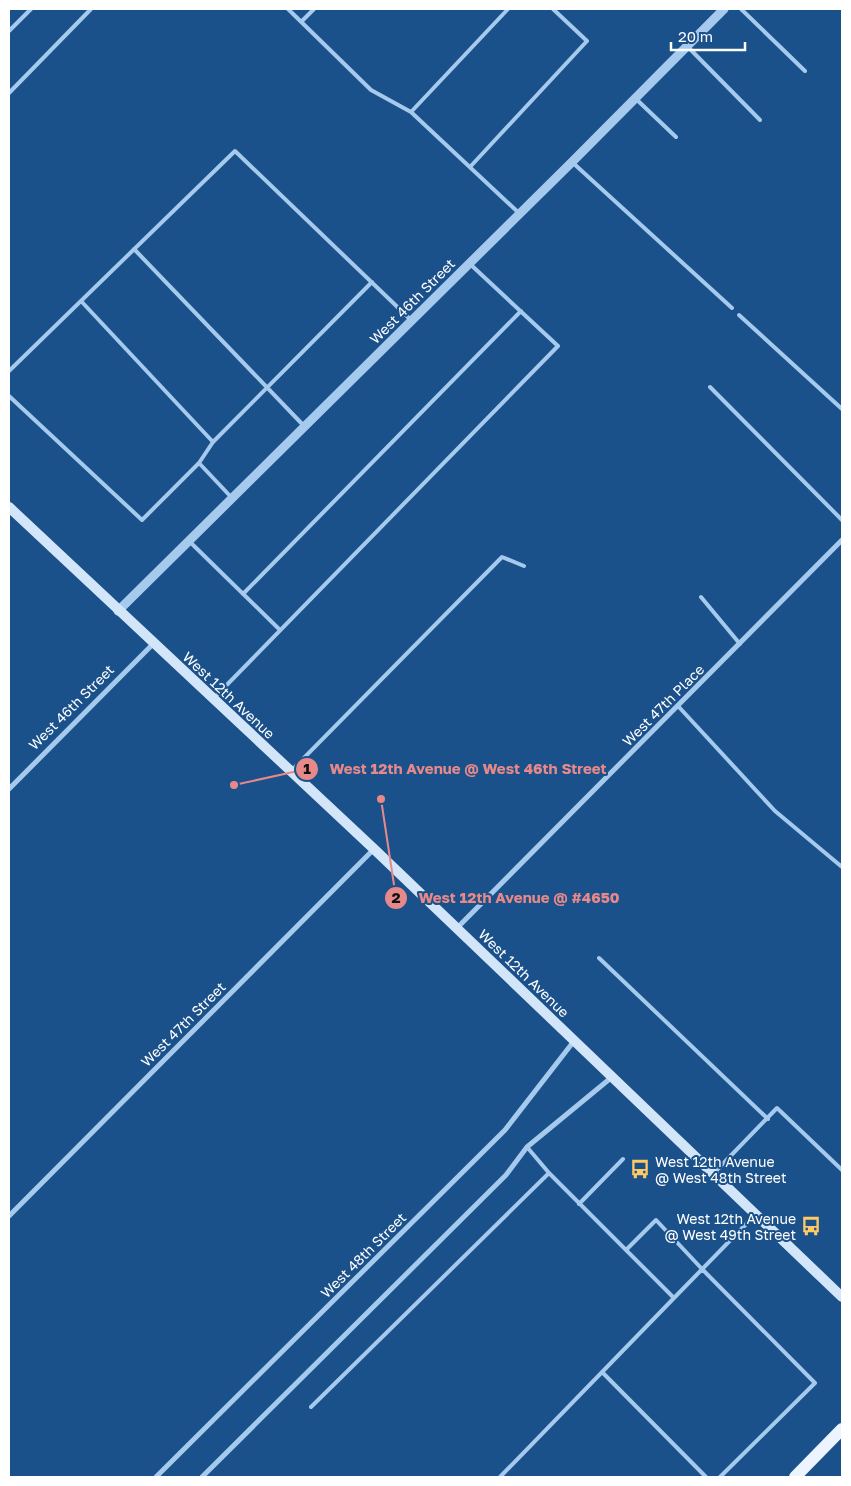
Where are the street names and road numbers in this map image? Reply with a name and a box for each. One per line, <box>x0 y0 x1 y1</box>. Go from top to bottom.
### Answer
street label: West 46th Street <box>366 255 458 347</box>
street label: West 12th Avenue <box>179 648 279 742</box>
street label: West 46th Street <box>25 661 117 753</box>
street label: West 47th Place <box>619 661 707 749</box>
street label: West 12th Avenue <box>475 925 573 1021</box>
street label: West 47th Street <box>137 978 229 1070</box>
street label: West 48th Street <box>317 1209 409 1301</box>

